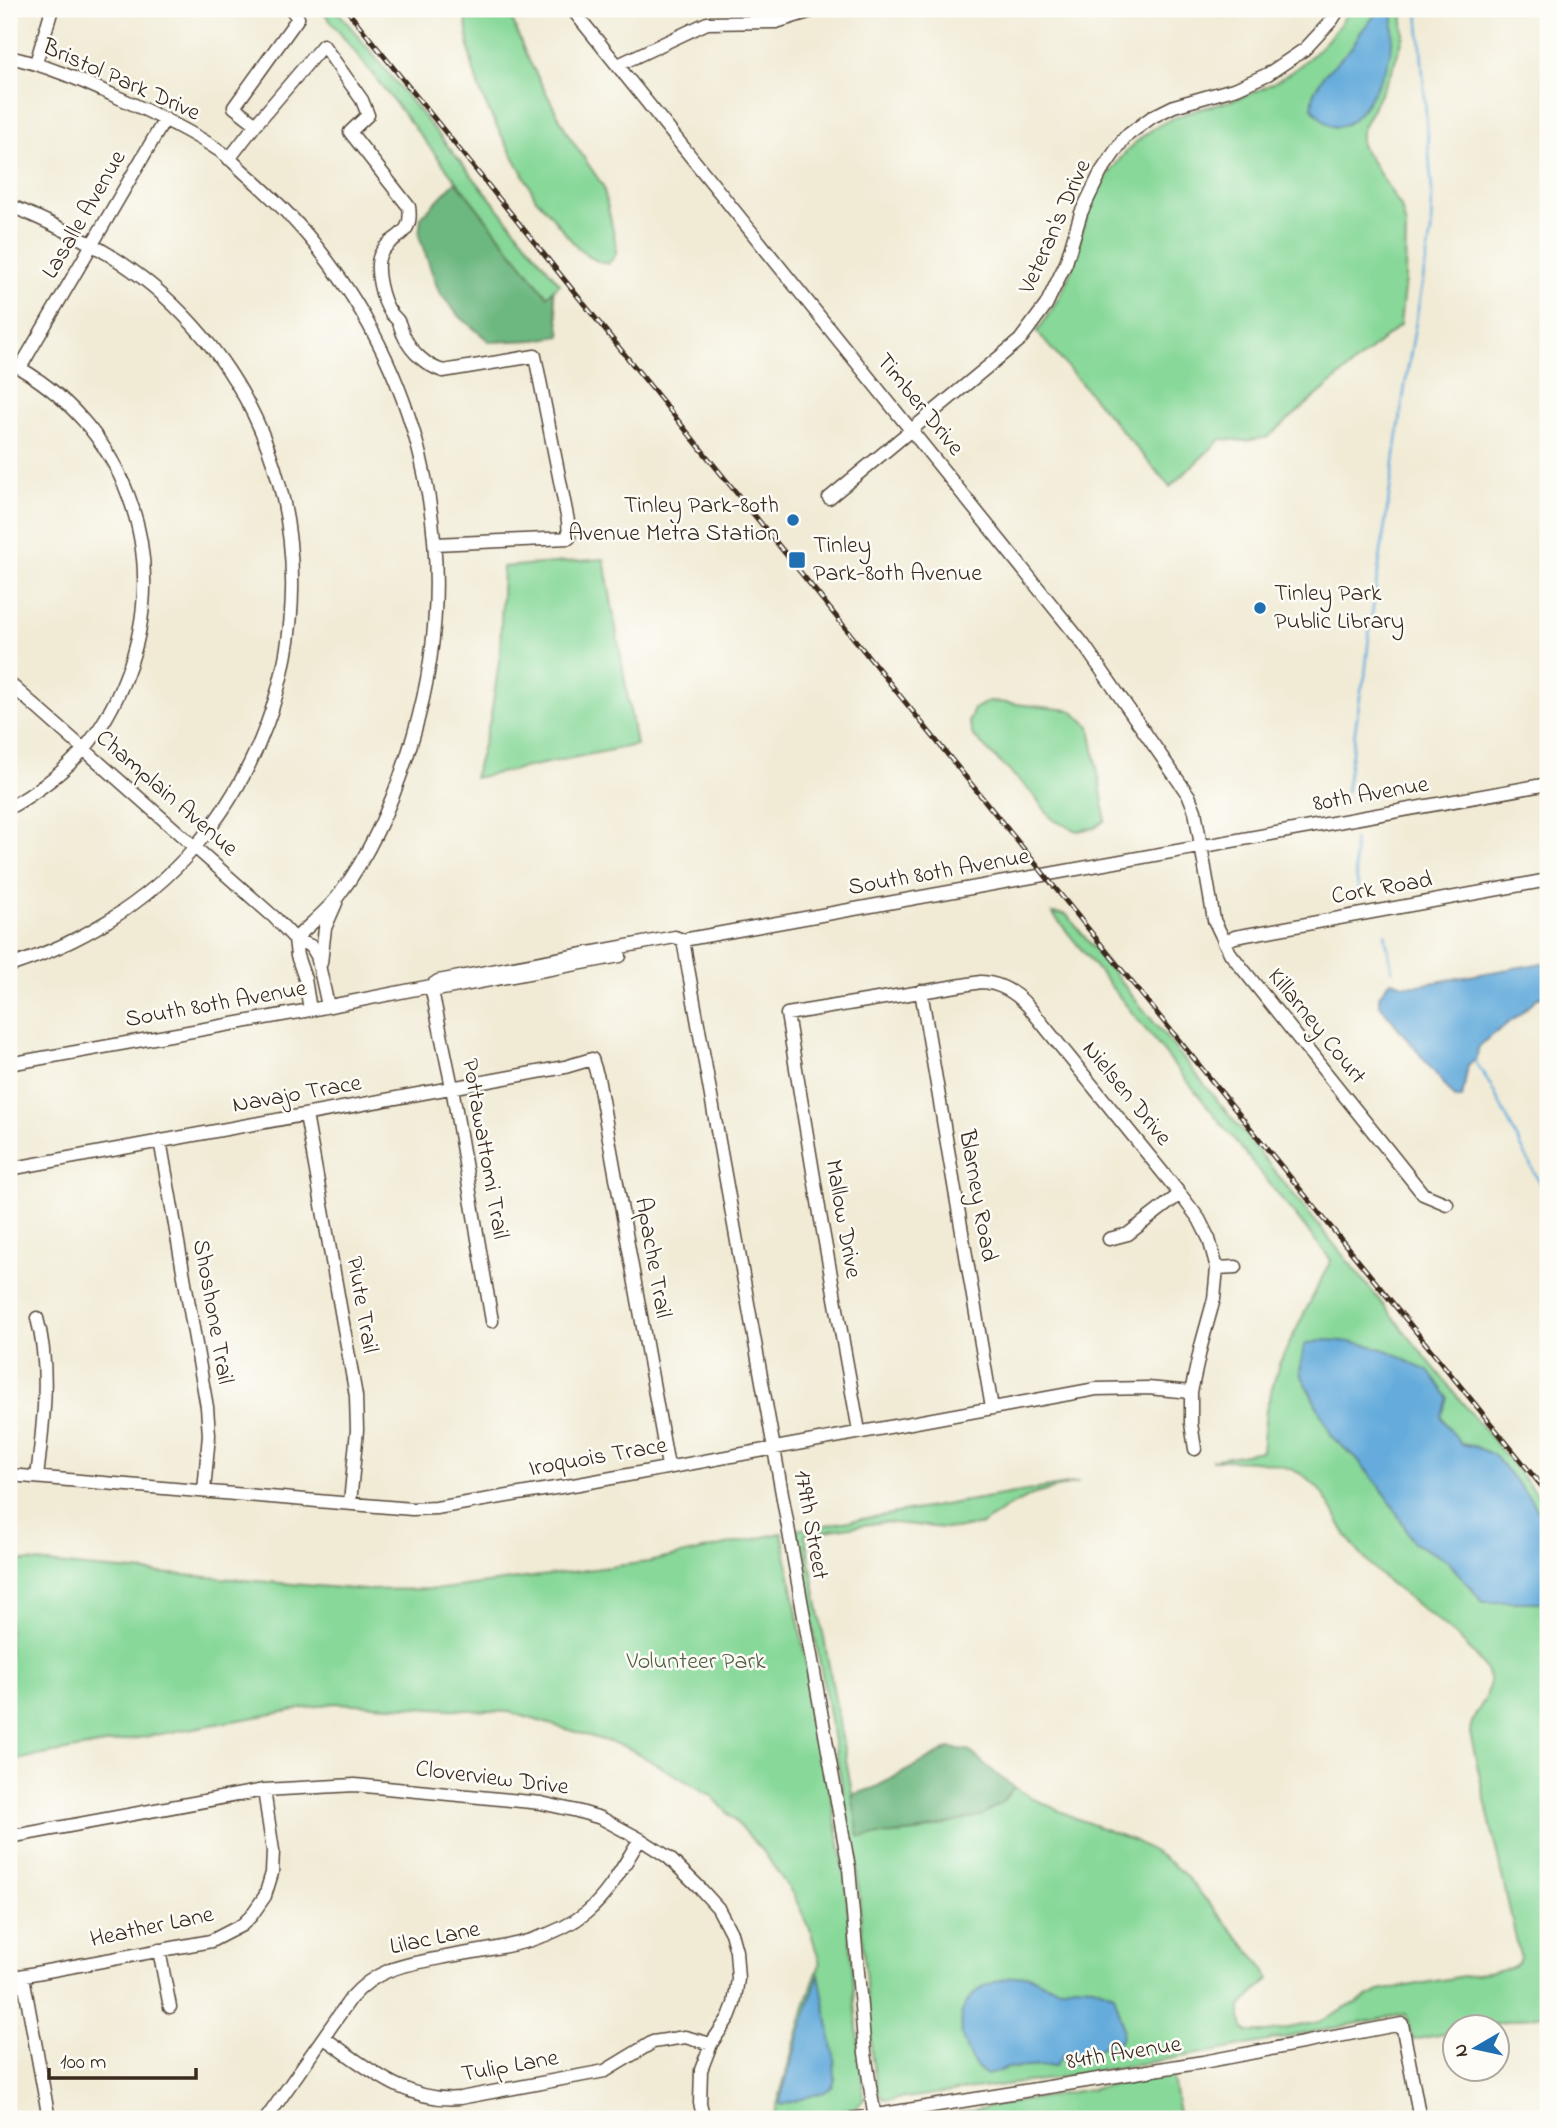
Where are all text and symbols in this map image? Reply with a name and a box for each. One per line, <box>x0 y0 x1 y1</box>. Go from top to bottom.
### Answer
street label: Bristol Park Drive <box>36 30 206 132</box>
street label: Lasalle Avenue <box>34 144 136 286</box>
street label: Veteran's Drive <box>1010 154 1101 301</box>
street label: Timber Drive <box>866 346 972 464</box>
place label: Tinley Park-80th Avenue Metra Station <box>568 489 779 552</box>
marker: Tinley Park-80th Avenue Metra Station <box>785 512 801 528</box>
place label: Tinley Park-80th Avenue <box>813 529 982 592</box>
marker: Tinley Park-80th Avenue <box>787 550 807 570</box>
place label: Tinley Park Public Library <box>1274 577 1404 641</box>
marker: Tinley Park Public Library <box>1252 600 1268 616</box>
street label: Champlain Avenue <box>87 722 245 866</box>
street label: 80th Avenue <box>1311 768 1432 822</box>
street label: South 80th Avenue <box>846 840 1033 906</box>
street label: Cork Road <box>1329 863 1436 915</box>
street label: Killarney Court <box>1257 961 1374 1093</box>
street label: South 80th Avenue <box>123 972 310 1038</box>
street label: Nielsen Drive <box>1073 1034 1179 1154</box>
street label: Pottawattomi Trail <box>451 1056 517 1242</box>
street label: Navajo Trace <box>230 1066 364 1124</box>
street label: Blarney Road <box>947 1126 1006 1265</box>
street label: Mallow Drive <box>814 1157 870 1281</box>
street label: Apache Trail <box>624 1195 680 1321</box>
street label: Shoshone Trail <box>182 1237 242 1387</box>
street label: Piute Trail <box>335 1254 387 1356</box>
street label: Iroquois Trace <box>526 1429 670 1487</box>
street label: 179th Street <box>783 1467 837 1583</box>
park label: Volunteer Park <box>626 1645 766 1680</box>
street label: Cloverview Drive <box>413 1752 571 1806</box>
street label: Heather Lane <box>87 1898 217 1958</box>
street label: Lilac Lane <box>387 1912 484 1966</box>
north arrow <box>1442 2012 1512 2082</box>
street label: 84th Avenue <box>1064 2028 1184 2080</box>
scale bar <box>49 2037 196 2081</box>
street label: Tulip Lane <box>459 2041 561 2093</box>
text: N <box>1447 2042 1476 2059</box>
text: 100 m <box>60 2048 106 2078</box>

